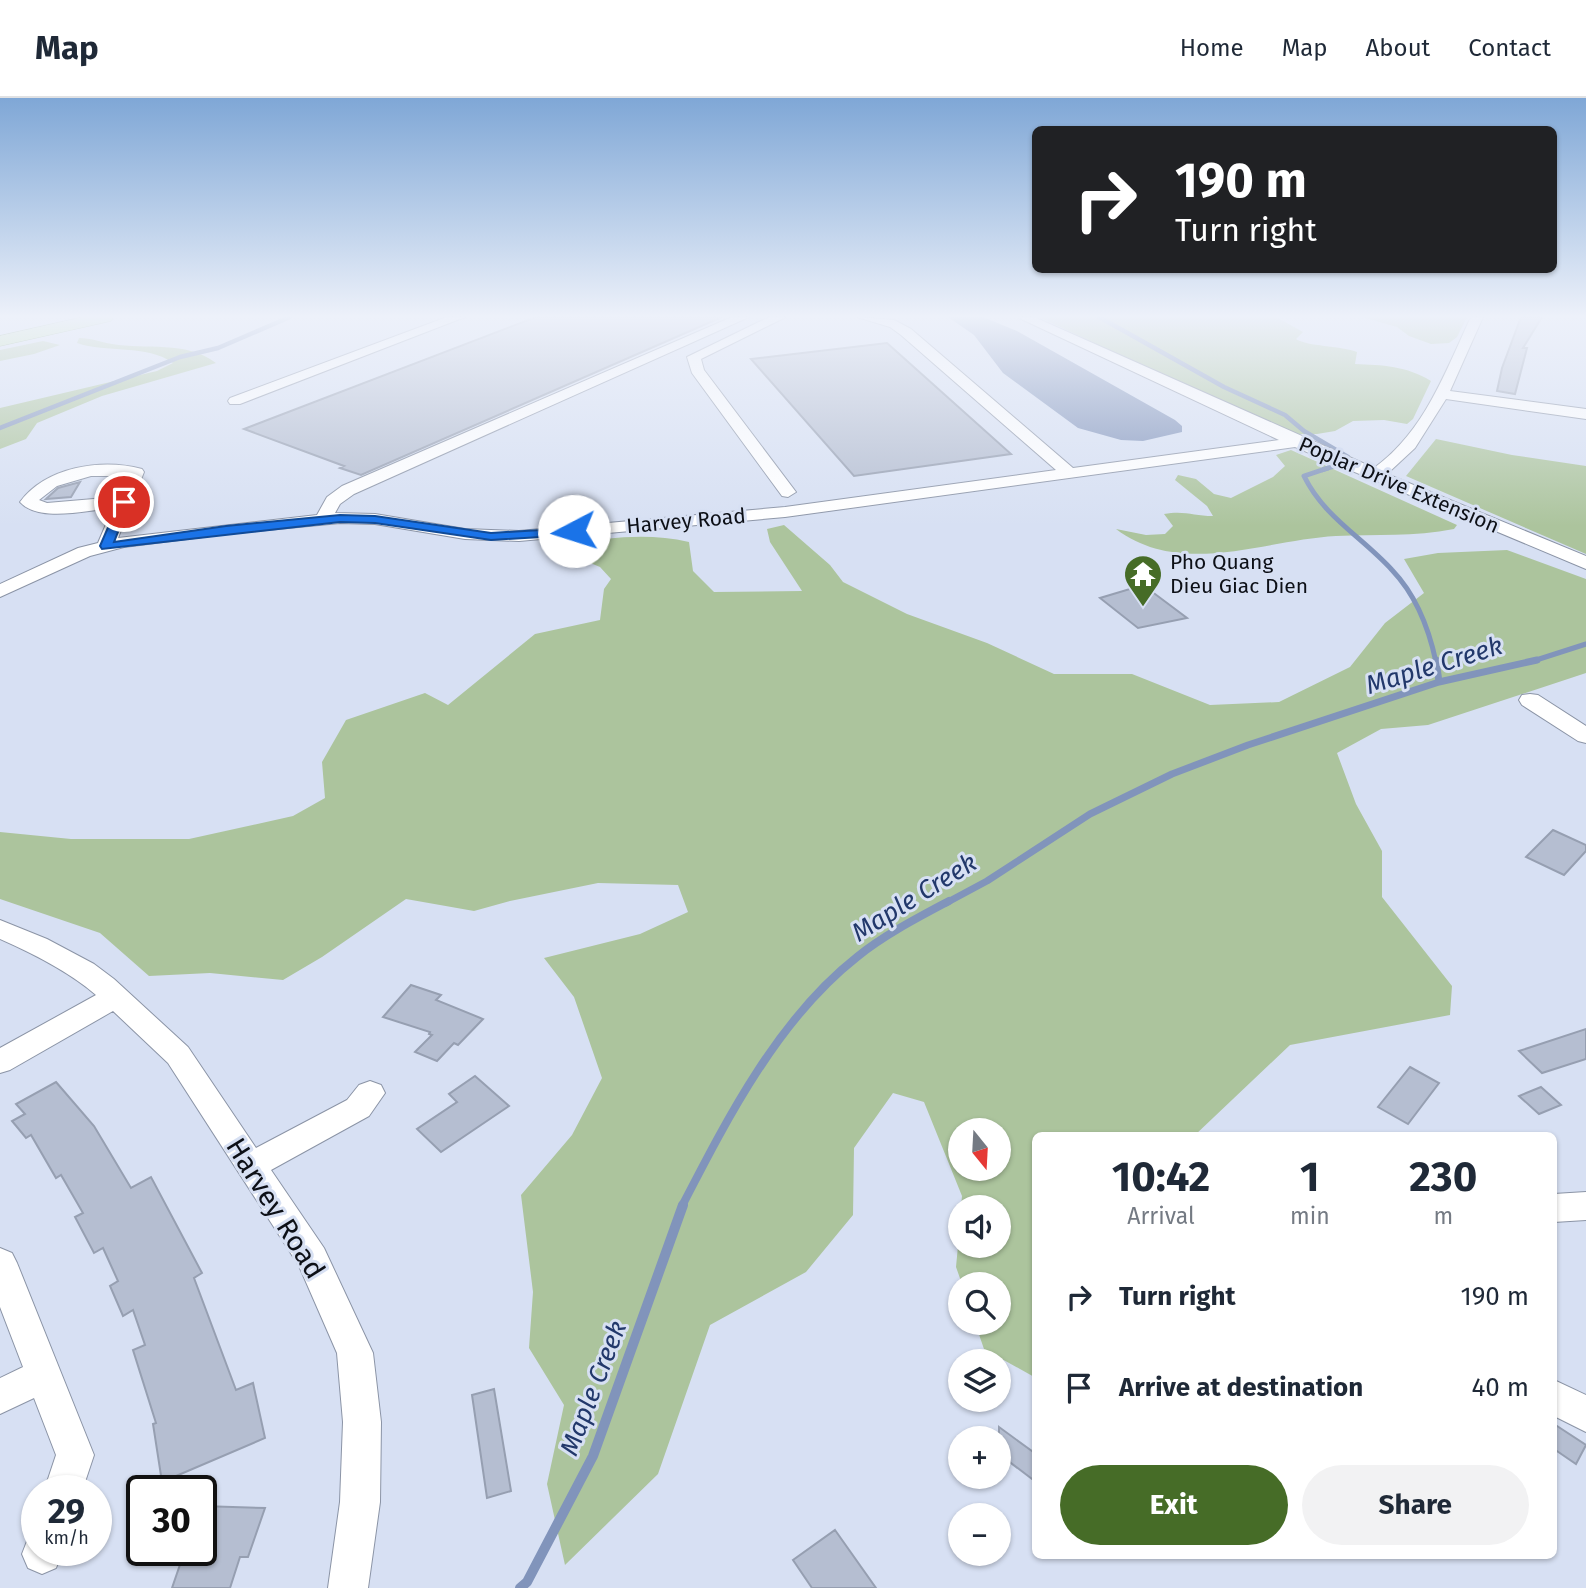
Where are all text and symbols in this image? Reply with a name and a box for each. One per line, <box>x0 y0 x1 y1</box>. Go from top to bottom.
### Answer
text: Map <box>35 28 99 68</box>
text: Home <box>1180 34 1244 62</box>
text: Map <box>1282 34 1328 62</box>
text: About <box>1366 34 1430 62</box>
text: Contact <box>1468 34 1551 62</box>
text: 190 m <box>1175 151 1307 210</box>
icon: right <box>1060 154 1151 245</box>
text: Turn right <box>1175 211 1317 249</box>
street label: Poplar Drive Extension <box>1295 431 1503 539</box>
pin <box>94 472 154 532</box>
icon: arrive <box>105 483 143 521</box>
position arrow <box>537 494 611 568</box>
street label: Harvey Road <box>625 503 747 539</box>
place label: Pho Quang Dieu Giac Dien <box>1170 549 1308 599</box>
temple icon: Pho Quang Dieu Giac Dien <box>1122 553 1164 608</box>
water label: Maple Creek <box>1362 630 1506 701</box>
water label: Maple Creek <box>846 847 982 948</box>
north arrow <box>948 1118 1012 1181</box>
map controls <box>948 1118 1011 1566</box>
street label: Harvey Road <box>219 1132 332 1285</box>
text: 10:42 <box>1112 1152 1210 1202</box>
text: 1 <box>1300 1152 1320 1202</box>
text: 230 <box>1409 1152 1477 1202</box>
button: sound <box>948 1195 1011 1258</box>
text: Arrival <box>1127 1202 1195 1230</box>
text: min <box>1290 1202 1330 1230</box>
text: m <box>1433 1202 1453 1230</box>
button: search <box>948 1272 1011 1335</box>
icon: right <box>1060 1278 1098 1316</box>
text: Turn right <box>1119 1281 1236 1312</box>
text: 190 m <box>1460 1281 1529 1312</box>
water label: Maple Creek <box>554 1317 633 1460</box>
button: layers <box>948 1349 1011 1412</box>
icon: arrive <box>1060 1369 1098 1407</box>
text: Arrive at destination <box>1119 1372 1363 1403</box>
text: 40 m <box>1471 1372 1529 1403</box>
button: + <box>948 1426 1011 1489</box>
button: Exit <box>1060 1465 1288 1545</box>
button: Share <box>1302 1465 1529 1545</box>
speed limit sign: 30 <box>126 1475 217 1566</box>
text: 29 <box>48 1490 85 1532</box>
button: − <box>948 1503 1011 1566</box>
text: km/h <box>44 1527 89 1549</box>

